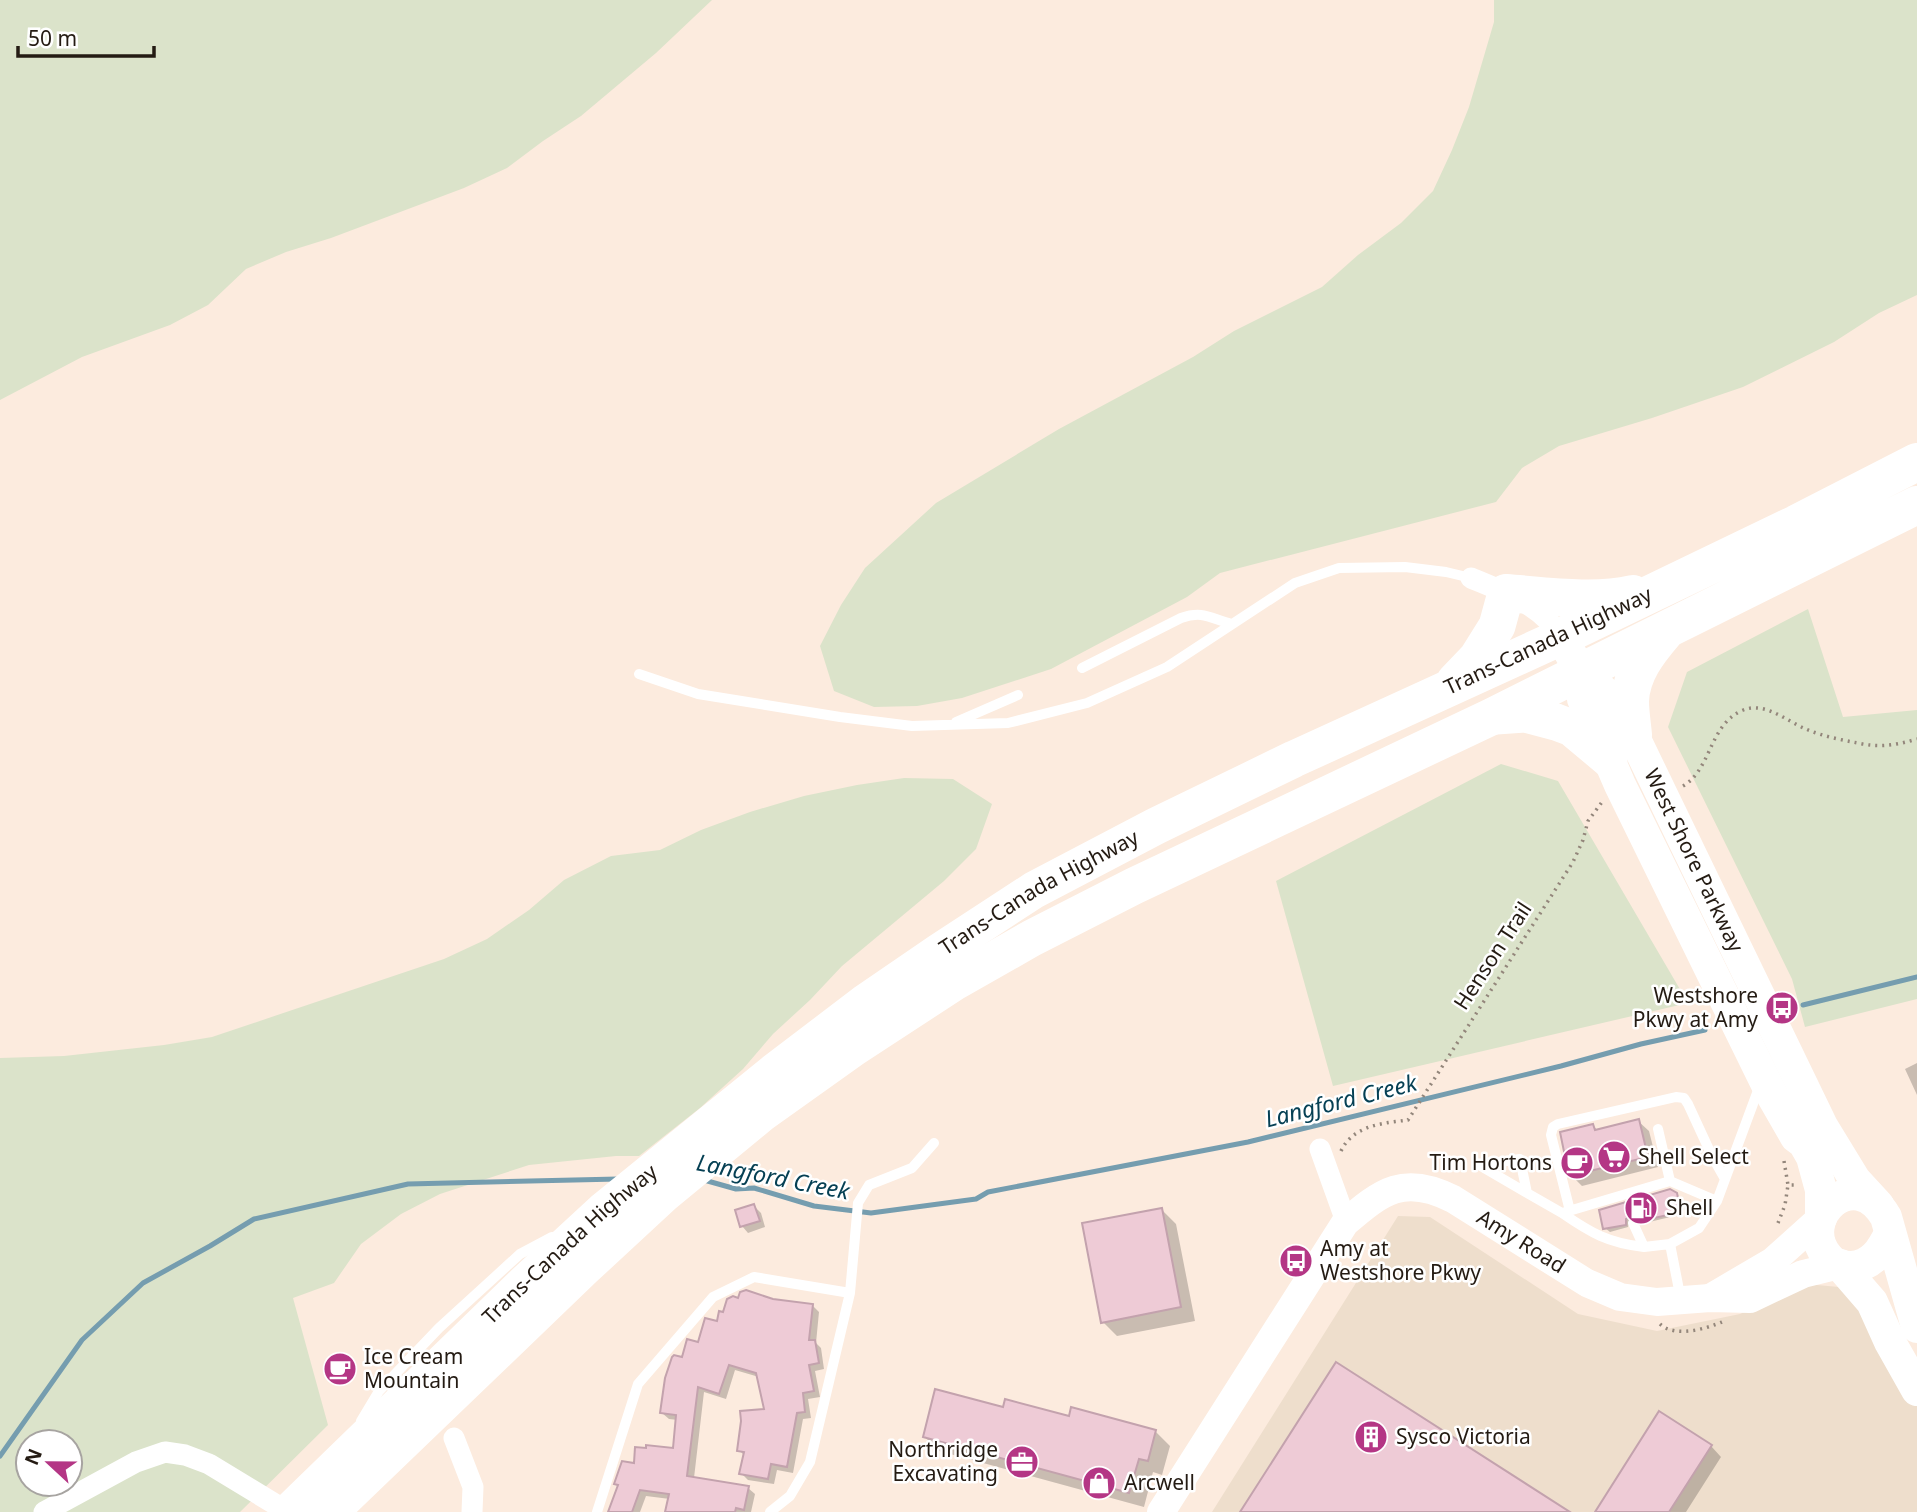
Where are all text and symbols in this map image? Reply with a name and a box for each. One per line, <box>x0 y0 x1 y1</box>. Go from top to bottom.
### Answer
scale bar <box>18 14 154 58</box>
text: 50 m <box>28 24 77 52</box>
street label: Trans-Canada Highway <box>1439 579 1656 701</box>
street label: West Shore Parkway <box>1638 764 1751 957</box>
street label: Trans-Canada Highway <box>934 823 1143 961</box>
street label: Henson Trail <box>1447 896 1537 1015</box>
place label: Westshore Pkwy at Amy <box>1633 981 1758 1033</box>
bus stop icon: Westshore Pkwy at Amy <box>1763 989 1801 1027</box>
water label: Langford Creek <box>1261 1065 1422 1134</box>
supermarket icon: Shell Select <box>1595 1138 1633 1176</box>
place label: Shell Select <box>1638 1142 1749 1170</box>
cafe icon: Tim Hortons <box>1558 1144 1596 1182</box>
water label: Langford Creek <box>694 1145 854 1207</box>
place label: Tim Hortons <box>1430 1148 1552 1176</box>
street label: Trans-Canada Highway <box>476 1157 663 1330</box>
fuel station icon: Shell <box>1622 1189 1660 1227</box>
place label: Shell <box>1666 1193 1713 1221</box>
street label: Amy Road <box>1472 1203 1571 1279</box>
place label: Amy at Westshore Pkwy <box>1320 1234 1481 1286</box>
bus stop icon: Amy at Westshore Pkwy <box>1277 1242 1315 1280</box>
place label: Ice Cream Mountain <box>364 1342 463 1394</box>
cafe icon: Ice Cream Mountain <box>321 1350 359 1388</box>
building icon: Sysco Victoria <box>1352 1418 1390 1456</box>
place label: Sysco Victoria <box>1396 1422 1531 1450</box>
north arrow <box>14 1428 84 1498</box>
place label: Northridge Excavating <box>888 1435 998 1487</box>
office icon: Northridge Excavating <box>1003 1443 1041 1481</box>
text: N <box>18 1445 48 1469</box>
shop icon: Arcwell <box>1080 1464 1118 1502</box>
place label: Arcwell <box>1124 1468 1195 1496</box>

